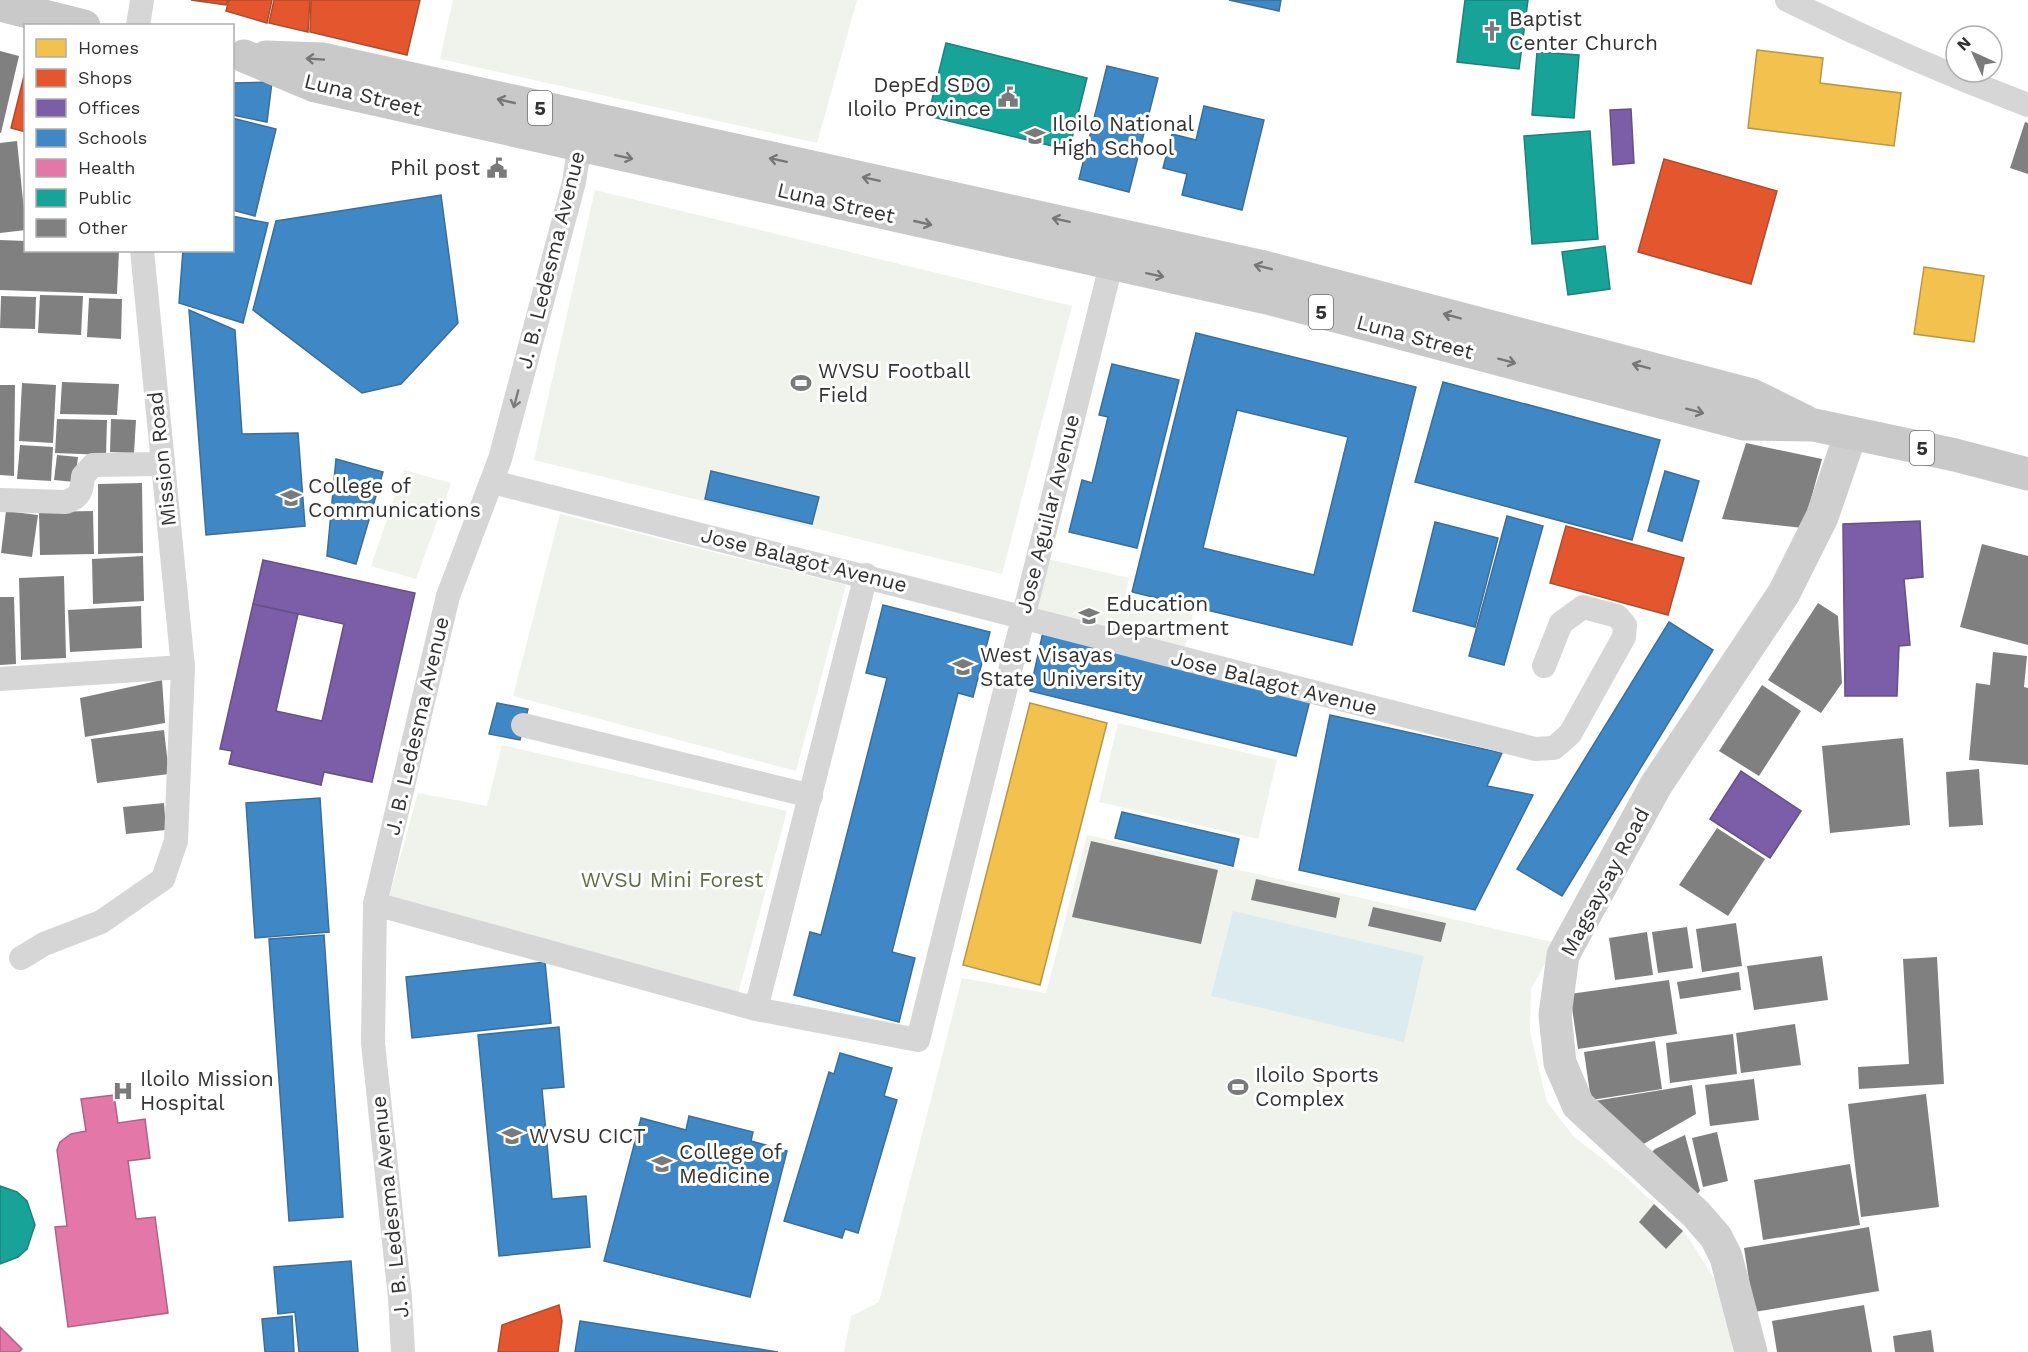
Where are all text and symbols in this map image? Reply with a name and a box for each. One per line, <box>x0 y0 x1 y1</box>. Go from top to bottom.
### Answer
place label: Baptist Center Church <box>1509 6 1658 55</box>
church icon: Baptist Center Church <box>1480 19 1504 43</box>
legend <box>24 24 234 252</box>
north arrow <box>1944 24 2004 84</box>
text: N <box>1953 33 1975 55</box>
text: Homes <box>78 37 139 58</box>
one-way arrow <box>306 54 326 65</box>
text: Shops <box>78 67 132 88</box>
street label: Luna Street <box>302 68 425 121</box>
place label: DepEd SDO Iloilo Province <box>847 72 991 121</box>
public building icon: DepEd SDO Iloilo Province <box>996 85 1020 109</box>
road number: 5 <box>528 91 552 125</box>
one-way arrow <box>496 94 515 106</box>
text: Offices <box>78 97 140 118</box>
place label: Iloilo National High School <box>1052 111 1195 160</box>
school or university icon: Iloilo National High School <box>1023 124 1047 148</box>
text: Schools <box>78 127 147 148</box>
street label: J. B. Ledesma Avenue <box>511 149 590 371</box>
one-way arrow <box>614 152 633 163</box>
one-way arrow <box>769 154 789 165</box>
place label: Phil post <box>390 155 480 180</box>
public building icon: Phil post <box>485 156 509 180</box>
text: Health <box>78 157 135 178</box>
one-way arrow <box>861 173 880 185</box>
street label: Luna Street <box>775 177 898 228</box>
text: Public <box>78 187 132 208</box>
one-way arrow <box>1052 214 1071 225</box>
text: Other <box>78 217 128 238</box>
one-way arrow <box>913 218 932 229</box>
one-way arrow <box>1254 260 1273 272</box>
one-way arrow <box>1145 269 1164 281</box>
road number: 5 <box>1309 295 1333 329</box>
street label: Luna Street <box>1354 309 1477 364</box>
one-way arrow <box>1443 310 1462 321</box>
one-way arrow <box>1497 356 1516 368</box>
place label: WVSU Football Field <box>818 358 971 407</box>
one-way arrow <box>1631 359 1650 371</box>
sports icon: WVSU Football Field <box>789 371 813 395</box>
one-way arrow <box>510 389 521 408</box>
street label: Mission Road <box>142 390 181 528</box>
one-way arrow <box>1686 406 1705 418</box>
street label: Jose Aguilar Avenue <box>1011 412 1084 616</box>
road number: 5 <box>1910 431 1934 465</box>
place label: College of Communications <box>308 473 481 522</box>
school or university icon: College of Communications <box>279 486 303 510</box>
street label: Jose Balagot Avenue <box>698 522 910 597</box>
place label: Education Department <box>1106 591 1229 640</box>
school or university icon: Education Department <box>1077 604 1101 628</box>
street label: J. B. Ledesma Avenue <box>379 614 454 838</box>
place label: West Visayas State University <box>980 642 1143 691</box>
street label: Jose Balagot Avenue <box>1168 645 1380 720</box>
school or university icon: West Visayas State University <box>951 655 975 679</box>
street label: Magsaysay Road <box>1555 803 1654 960</box>
park label: WVSU Mini Forest <box>581 867 764 892</box>
place label: Iloilo Sports Complex <box>1255 1062 1379 1111</box>
place label: Iloilo Mission Hospital <box>140 1066 274 1115</box>
sports icon: Iloilo Sports Complex <box>1226 1075 1250 1099</box>
hospital icon: Iloilo Mission Hospital <box>111 1079 135 1103</box>
street label: J. B. Ledesma Avenue <box>365 1095 414 1319</box>
place label: WVSU CICT <box>529 1123 646 1148</box>
school or university icon: WVSU CICT <box>500 1124 524 1148</box>
place label: College of Medicine <box>679 1139 782 1188</box>
school or university icon: College of Medicine <box>650 1152 674 1176</box>

